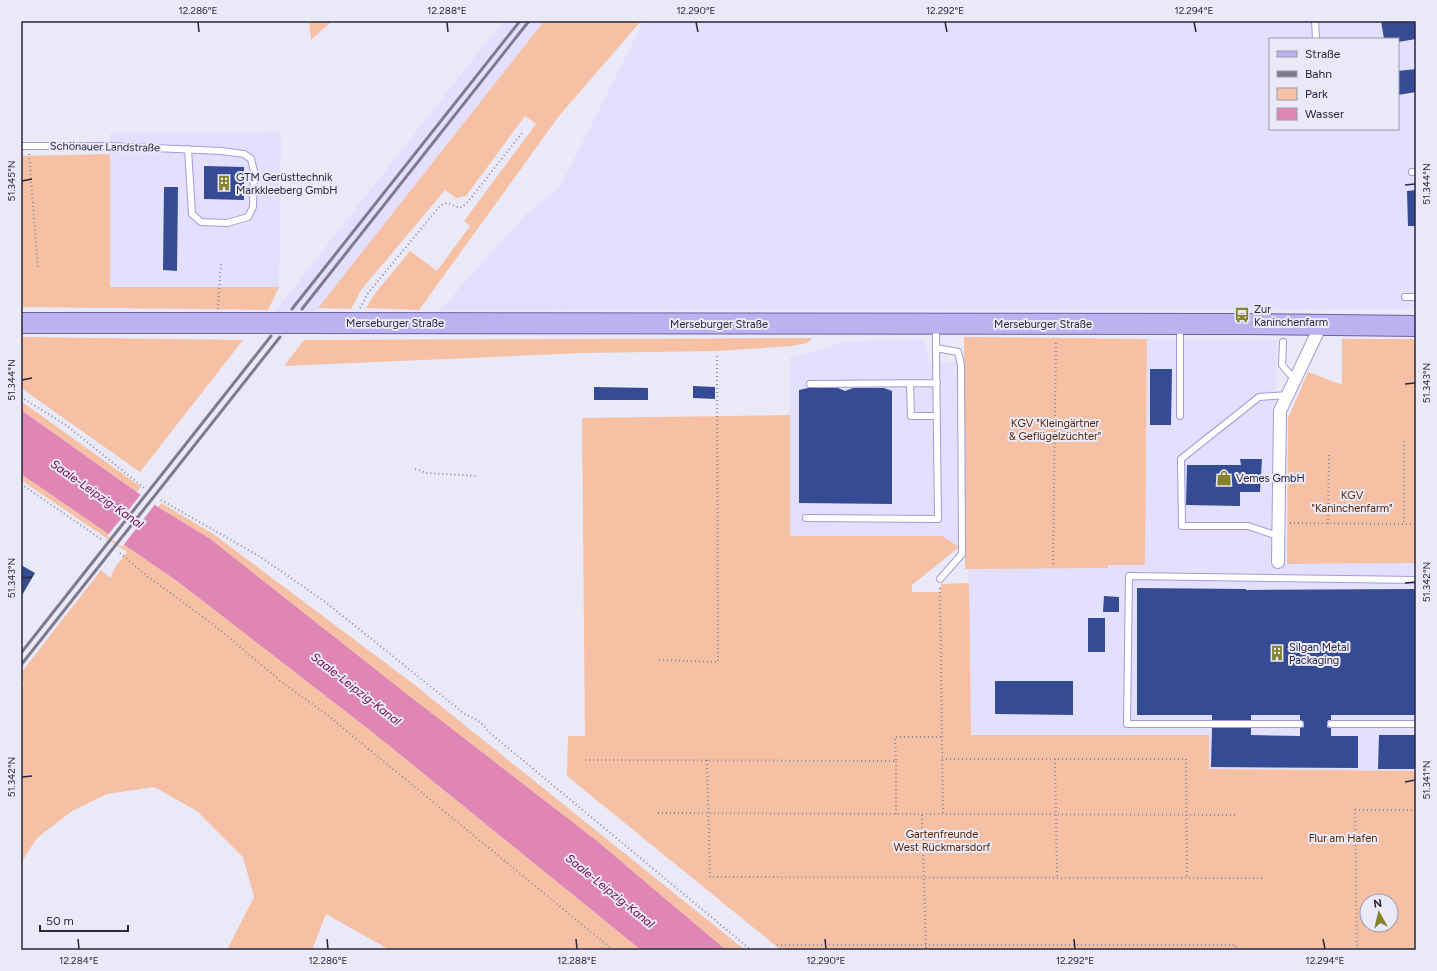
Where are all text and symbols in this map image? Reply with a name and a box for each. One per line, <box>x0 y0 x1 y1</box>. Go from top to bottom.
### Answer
text: 12.286°E <box>179 4 217 17</box>
text: 12.288°E <box>427 4 467 17</box>
text: 12.290°E <box>676 4 716 17</box>
text: 12.292°E <box>926 4 964 17</box>
text: 12.294°E <box>1175 4 1214 17</box>
legend <box>1269 38 1399 130</box>
text: Straße <box>1305 47 1341 61</box>
text: Bahn <box>1305 67 1332 81</box>
text: Park <box>1305 87 1328 101</box>
text: Wasser <box>1305 107 1344 121</box>
street label: Schönauer Landstraße <box>50 140 160 154</box>
text: 51.345°N <box>5 161 18 201</box>
text: 51.344°N <box>1420 163 1433 205</box>
place label: GTM Gerüsttechnik Markkleeberg GmbH <box>236 171 338 197</box>
building icon: GTM Gerüsttechnik Markkleeberg GmbH <box>215 174 233 192</box>
place label: Zur Kaninchenfarm <box>1254 303 1328 329</box>
bus stop icon: Zur Kaninchenfarm <box>1233 306 1251 324</box>
street label: Merseburger Straße <box>346 317 444 330</box>
street label: Merseburger Straße <box>670 318 768 331</box>
street label: Merseburger Straße <box>994 318 1092 331</box>
text: 51.344°N <box>5 359 18 401</box>
text: 51.343°N <box>1420 363 1433 403</box>
park label: KGV "Kleingärtner & Geflügelzüchter" <box>1009 417 1101 443</box>
water label: Saale-Leipzig-Kanal <box>48 457 146 531</box>
shop icon: Vemes GmbH <box>1215 469 1233 487</box>
place label: Vemes GmbH <box>1236 472 1305 485</box>
park label: KGV "Kaninchenfarm" <box>1311 489 1393 515</box>
text: 51.343°N <box>5 558 18 598</box>
text: 51.342°N <box>1420 562 1433 602</box>
place label: Silgan Metal Packaging <box>1289 641 1349 667</box>
building icon: Silgan Metal Packaging <box>1268 644 1286 662</box>
water label: Saale-Leipzig-Kanal <box>308 650 404 729</box>
text: 51.342°N <box>5 757 18 797</box>
text: 51.341°N <box>1420 760 1433 800</box>
park label: Gartenfreunde West Rückmarsdorf <box>894 828 991 854</box>
park label: Flur am Hafen <box>1309 832 1377 845</box>
water label: Saale-Leipzig-Kanal <box>563 851 657 931</box>
north arrow <box>1359 893 1399 933</box>
text: N <box>1373 897 1383 911</box>
scale bar <box>40 907 128 933</box>
text: 50 m <box>46 914 74 928</box>
text: 12.284°E <box>59 954 99 967</box>
text: 12.286°E <box>309 954 347 967</box>
text: 12.288°E <box>557 954 597 967</box>
text: 12.290°E <box>806 954 846 967</box>
text: 12.292°E <box>1056 954 1094 967</box>
text: 12.294°E <box>1306 954 1345 967</box>

